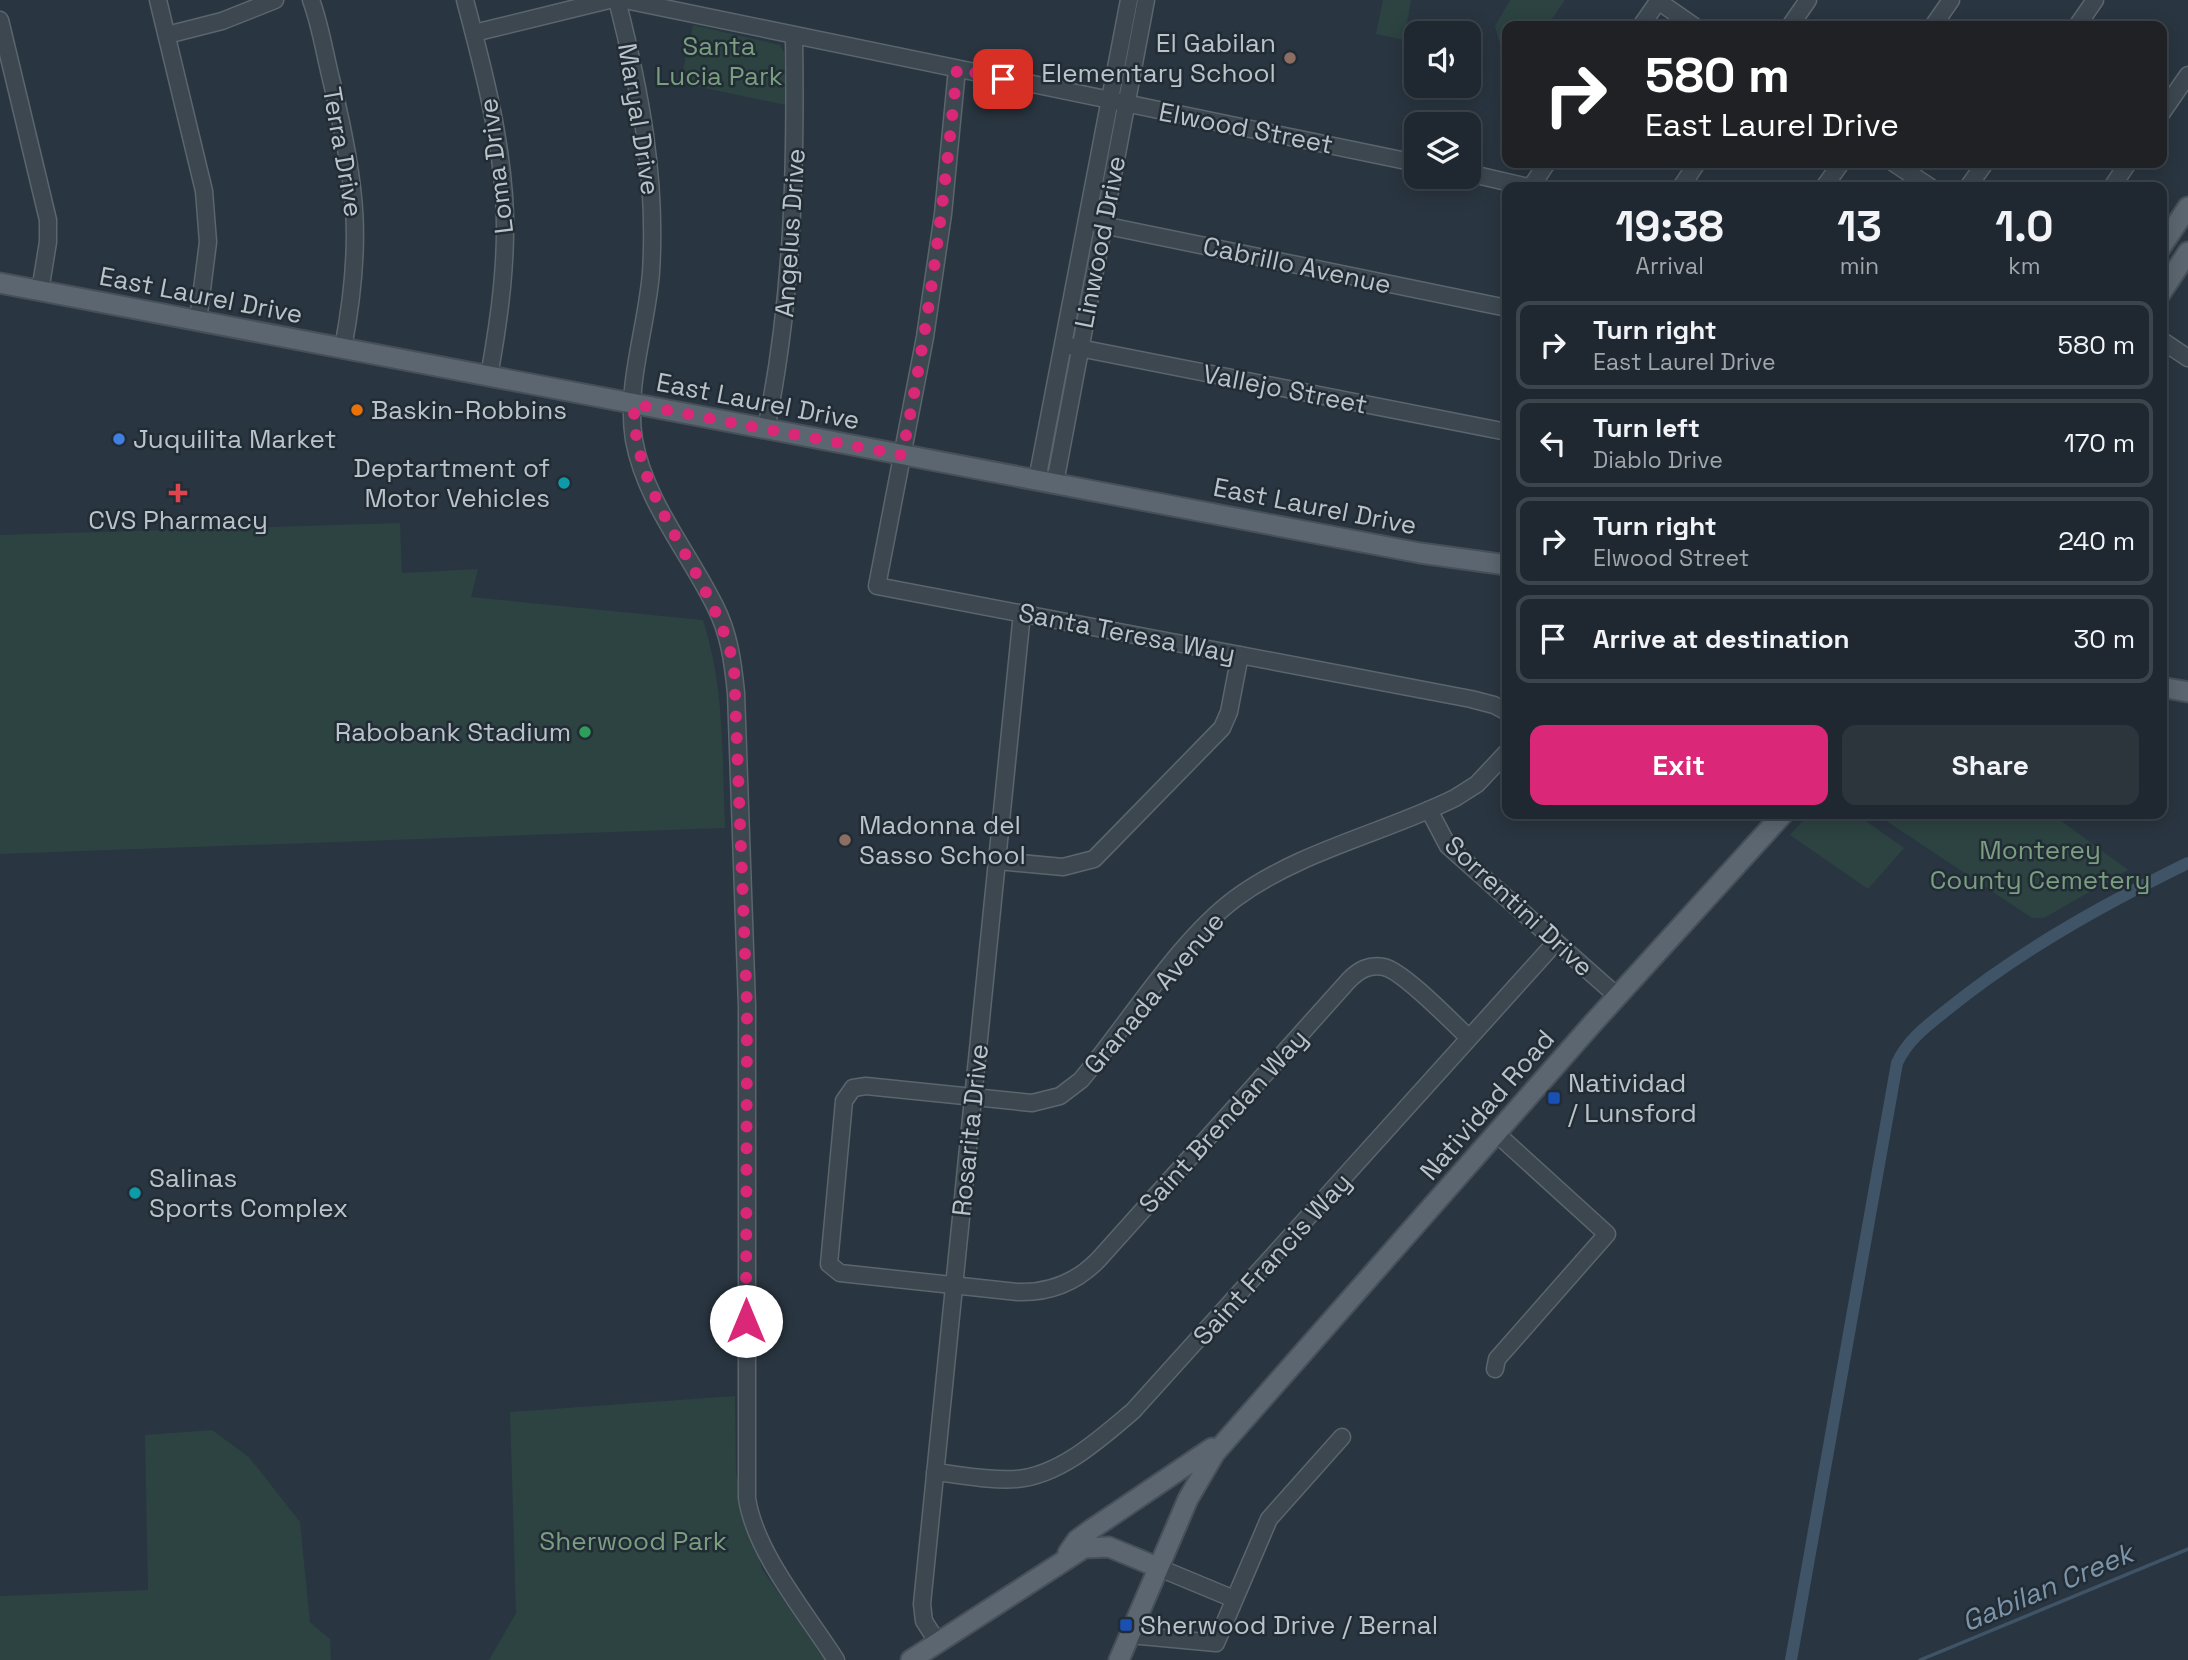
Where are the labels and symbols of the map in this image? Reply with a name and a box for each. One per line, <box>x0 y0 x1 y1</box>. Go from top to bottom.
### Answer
place label: El Gabilan Elementary School <box>1041 26 1276 90</box>
park label: Santa Lucia Park <box>655 29 783 93</box>
street label: Maryal Drive <box>610 41 668 197</box>
pin <box>973 49 1033 109</box>
marker: El Gabilan Elementary School <box>1282 50 1298 66</box>
street label: Terra Drive <box>315 84 371 220</box>
street label: Elwood Street <box>1156 94 1336 162</box>
street label: Loma Drive <box>471 96 521 236</box>
street label: Angelus Drive <box>767 147 813 319</box>
street label: Linwood Drive <box>1067 153 1133 331</box>
street label: Cabrillo Avenue <box>1200 228 1394 302</box>
street label: East Laurel Drive <box>96 259 306 331</box>
street label: Vallejo Street <box>1200 356 1370 422</box>
street label: East Laurel Drive <box>653 365 863 437</box>
place label: Baskin-Robbins <box>371 393 567 427</box>
marker: Baskin-Robbins <box>349 402 365 418</box>
place label: Juquilita Market <box>133 422 336 456</box>
marker: Juquilita Market <box>111 431 127 447</box>
place label: Deptartment of Motor Vehicles <box>354 451 550 515</box>
street label: East Laurel Drive <box>1210 470 1420 542</box>
marker: Deptartment of Motor Vehicles <box>556 475 572 491</box>
marker: CVS Pharmacy <box>170 485 186 501</box>
place label: CVS Pharmacy <box>88 503 268 537</box>
street label: Santa Teresa Way <box>1016 595 1238 671</box>
place label: Rabobank Stadium <box>335 715 571 749</box>
marker: Rabobank Stadium <box>577 724 593 740</box>
place label: Madonna del Sasso School <box>859 808 1026 872</box>
street label: Sorrentini Drive <box>1437 828 1601 984</box>
marker: Madonna del Sasso School <box>837 832 853 848</box>
park label: Monterey County Cemetery <box>1930 833 2150 897</box>
street label: Granada Avenue <box>1076 905 1232 1081</box>
street label: Saint Brendan Way <box>1131 1022 1315 1220</box>
street label: Natividad Road <box>1412 1023 1562 1187</box>
street label: Rosarita Drive <box>944 1042 996 1218</box>
place label: Natividad / Lunsford <box>1568 1066 1697 1130</box>
marker: Natividad / Lunsford <box>1546 1090 1562 1106</box>
place label: Salinas Sports Complex <box>149 1161 348 1225</box>
street label: Saint Francis Way <box>1185 1166 1359 1352</box>
marker: Salinas Sports Complex <box>127 1185 143 1201</box>
position arrow <box>709 1284 783 1358</box>
park label: Sherwood Park <box>539 1524 727 1558</box>
water label: Gabilan Creek <box>1956 1534 2141 1639</box>
place label: Sherwood Drive / Bernal <box>1140 1608 1438 1642</box>
marker: Sherwood Drive / Bernal <box>1118 1617 1134 1633</box>

